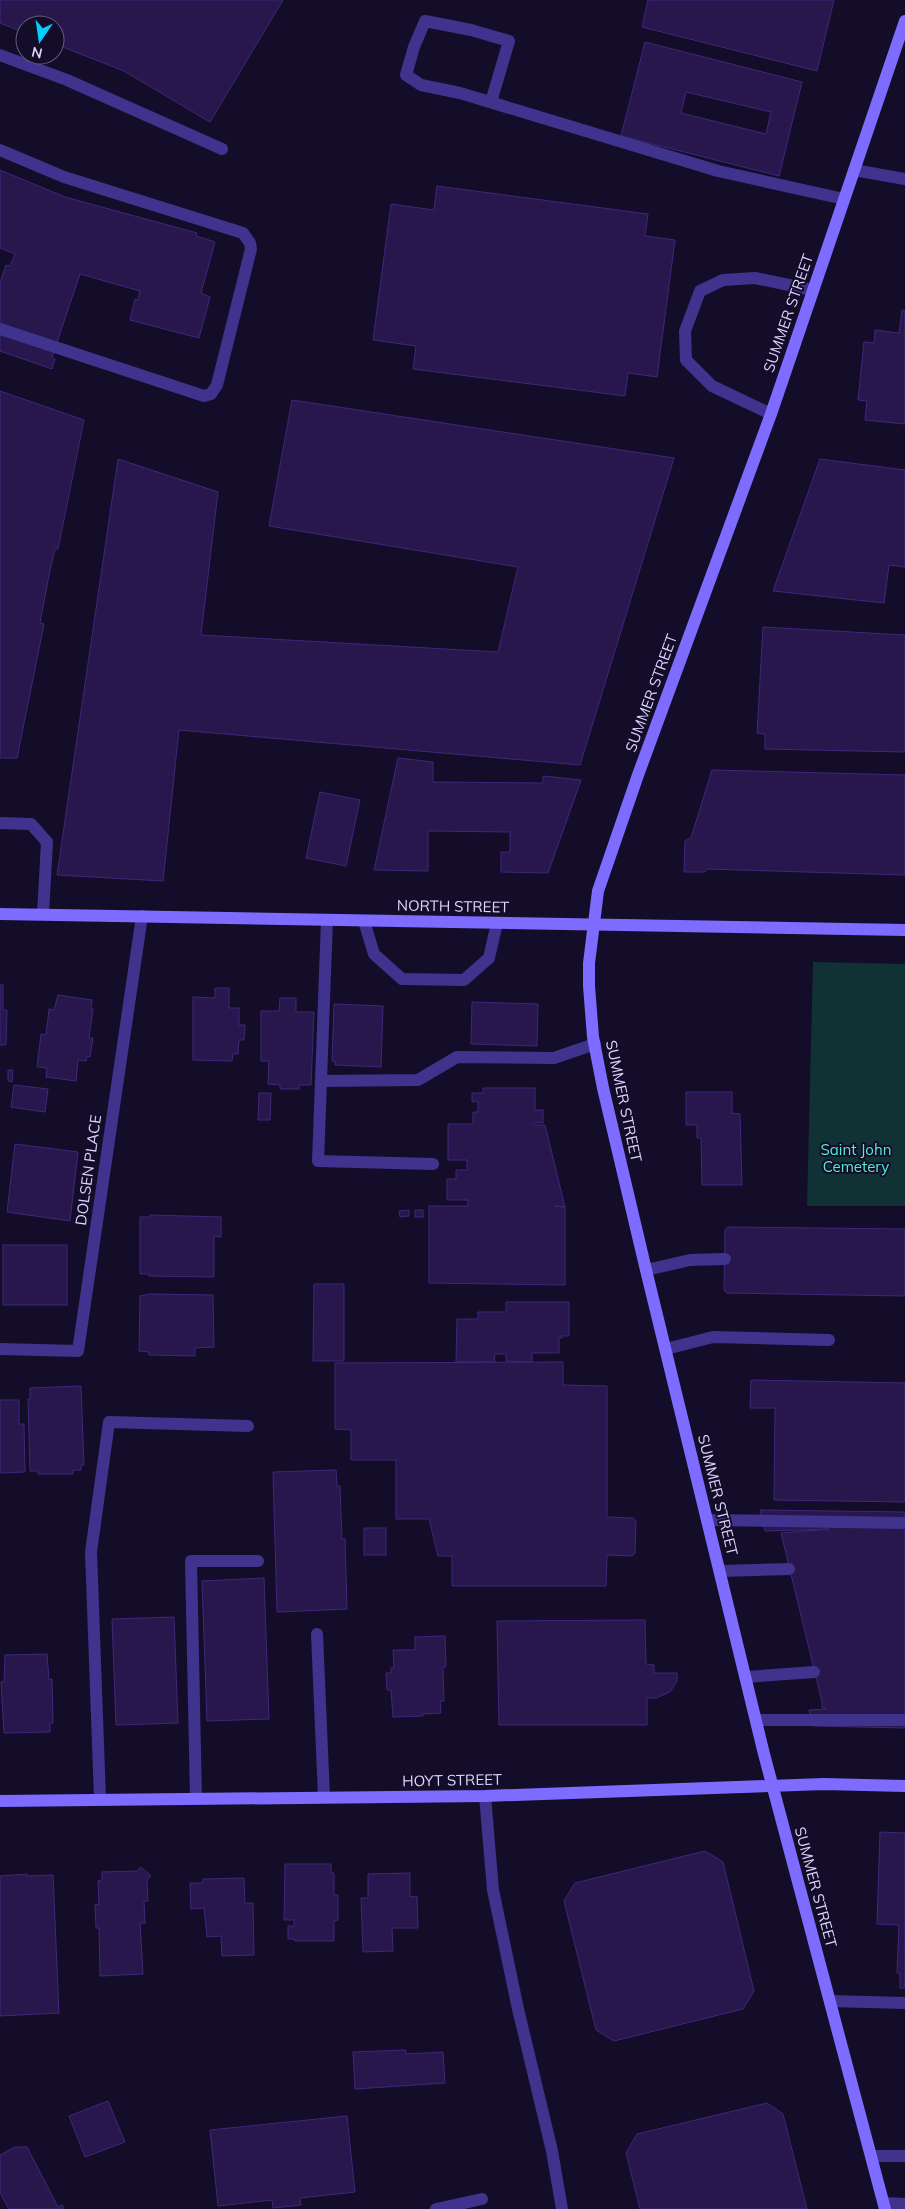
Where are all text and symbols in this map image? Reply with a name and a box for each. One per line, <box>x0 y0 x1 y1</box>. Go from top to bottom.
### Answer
north arrow <box>15 15 65 65</box>
text: N <box>30 43 44 63</box>
street label: SUMMER STREET <box>759 251 817 375</box>
street label: SUMMER STREET <box>621 631 681 755</box>
street label: NORTH STREET <box>397 896 509 916</box>
street label: SUMMER STREET <box>602 1038 646 1164</box>
street label: DOLSEN PLACE <box>71 1113 105 1227</box>
park label: Saint John Cemetery <box>821 1140 891 1176</box>
street label: SUMMER STREET <box>694 1432 742 1558</box>
street label: HOYT STREET <box>402 1770 502 1790</box>
street label: SUMMER STREET <box>791 1825 841 1949</box>

